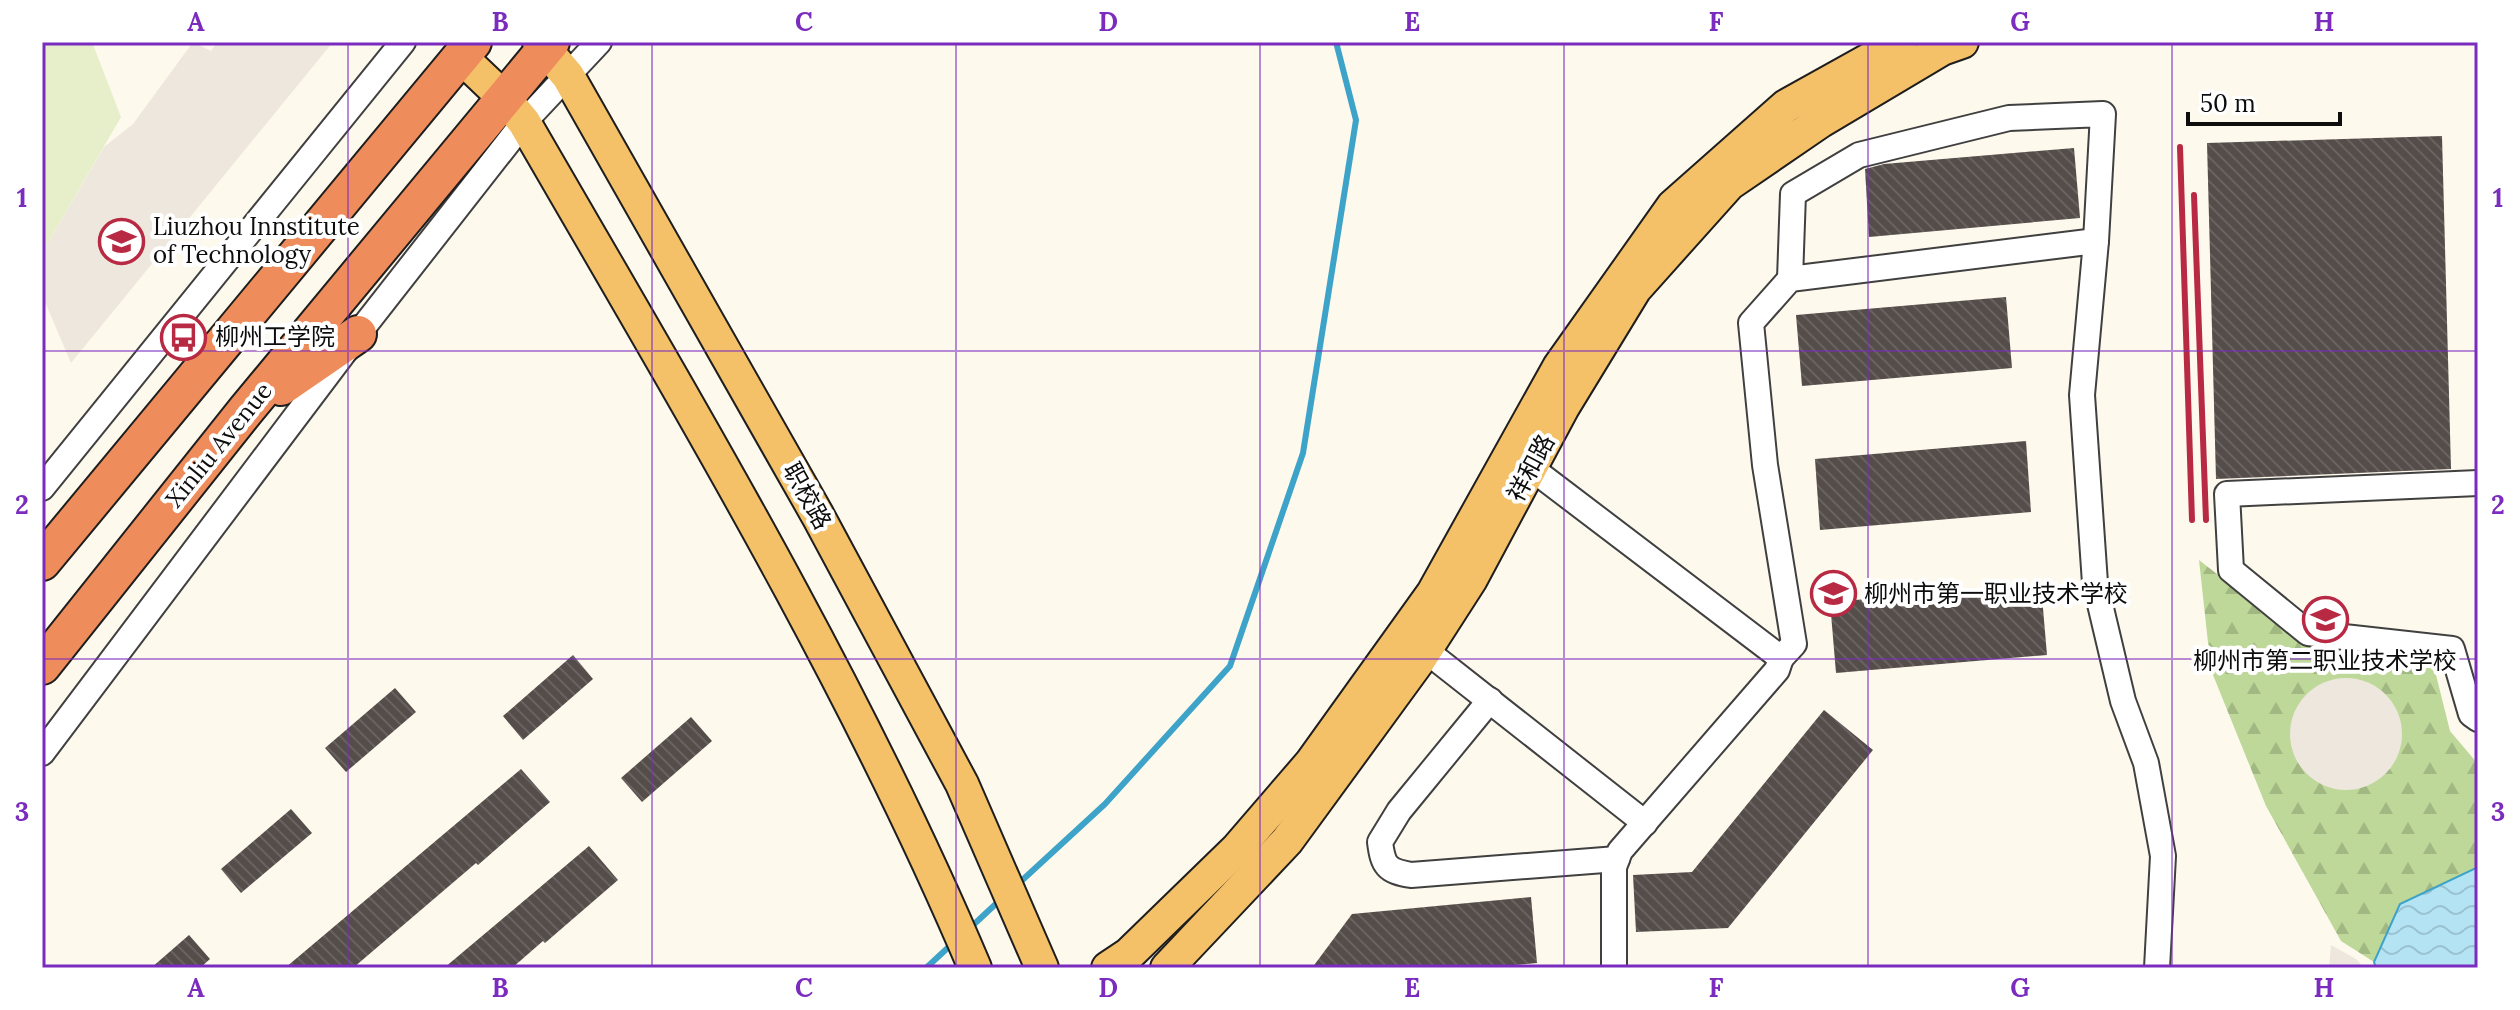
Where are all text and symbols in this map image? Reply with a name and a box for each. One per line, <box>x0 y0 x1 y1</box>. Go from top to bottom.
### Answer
text: A <box>187 5 205 38</box>
text: B <box>491 5 509 38</box>
text: C <box>795 5 813 38</box>
text: D <box>1098 5 1118 38</box>
text: E <box>1404 5 1420 38</box>
text: F <box>1709 5 1724 38</box>
text: G <box>2010 5 2030 38</box>
text: H <box>2314 5 2334 38</box>
scale bar <box>2188 76 2340 126</box>
text: 50 m <box>2200 88 2256 119</box>
text: 1 <box>17 181 27 214</box>
text: 1 <box>2493 181 2503 214</box>
place label: Liuzhou Innstitute of Technology <box>153 211 360 270</box>
school or university icon: Liuzhou Innstitute of Technology <box>98 217 146 265</box>
bus stop icon: 柳州工学院 <box>160 313 208 361</box>
place label: 柳州工学院 <box>215 321 335 352</box>
street label: Xinliu Avenue <box>159 376 279 514</box>
street label: 祥和路 <box>1500 429 1561 507</box>
street label: 职校路 <box>776 457 838 535</box>
text: 2 <box>15 488 29 521</box>
text: 2 <box>2491 488 2505 521</box>
school or university icon: 柳州市第一职业技术学校 <box>1809 570 1857 618</box>
place label: 柳州市第一职业技术学校 <box>1864 578 2128 609</box>
school or university icon: 柳州市第二职业技术学校 <box>2301 595 2349 643</box>
place label: 柳州市第二职业技术学校 <box>2193 645 2457 676</box>
text: 3 <box>15 795 29 828</box>
text: 3 <box>2491 795 2505 828</box>
text: A <box>187 971 205 1004</box>
text: B <box>491 971 509 1004</box>
text: C <box>795 971 813 1004</box>
text: D <box>1098 971 1118 1004</box>
text: E <box>1404 971 1420 1004</box>
text: F <box>1709 971 1724 1004</box>
text: G <box>2010 971 2030 1004</box>
text: H <box>2314 971 2334 1004</box>

